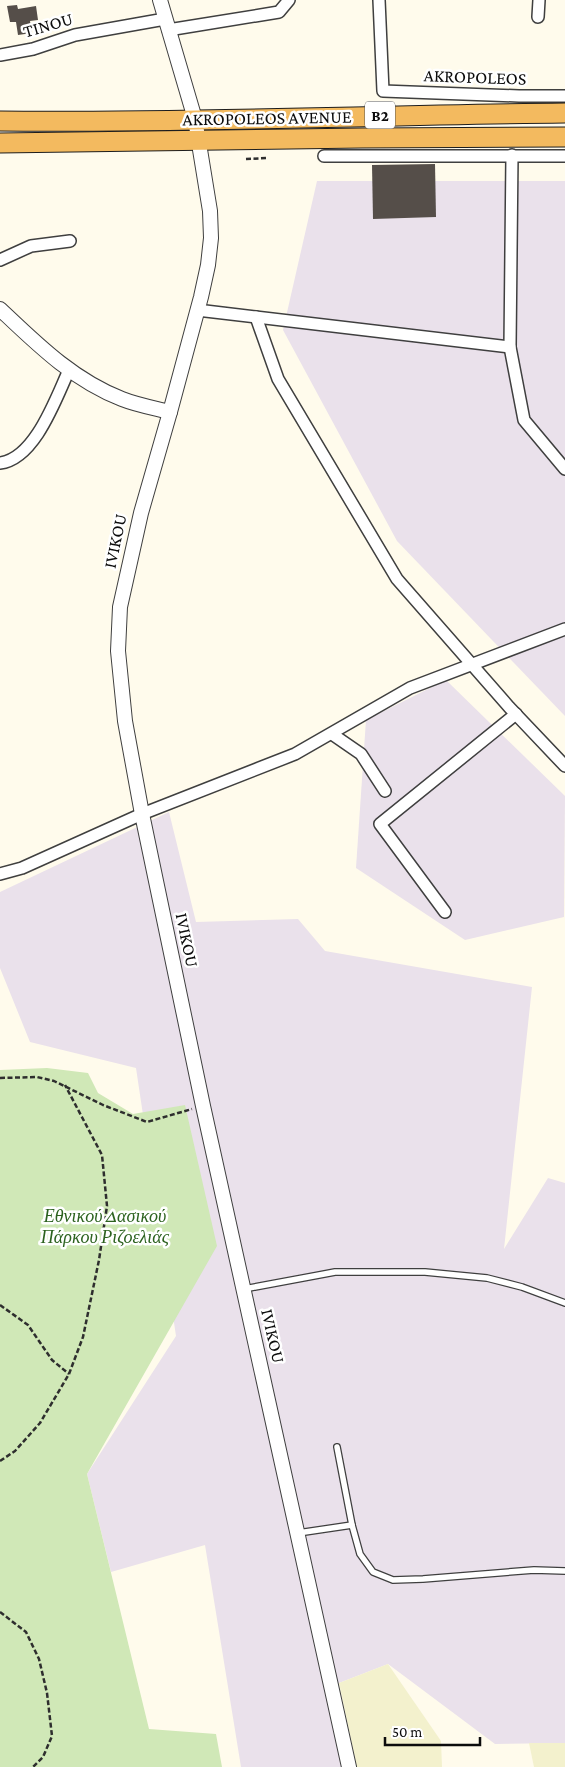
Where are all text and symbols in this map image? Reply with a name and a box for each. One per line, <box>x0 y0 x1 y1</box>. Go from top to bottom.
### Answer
street label: TINOU <box>21 8 75 42</box>
street label: AKROPOLEOS <box>423 65 527 89</box>
road number: B2 <box>365 102 395 128</box>
street label: AKROPOLEOS AVENUE <box>182 107 352 129</box>
street label: IVIKOU <box>99 512 131 570</box>
street label: IVIKOU <box>171 911 203 969</box>
park label: Εθνικού Δασικού Πάρκου Ριζοελιάς <box>40 1206 170 1247</box>
street label: IVIKOU <box>257 1307 289 1365</box>
scale bar <box>385 1714 480 1746</box>
text: 50 m <box>392 1724 422 1740</box>

